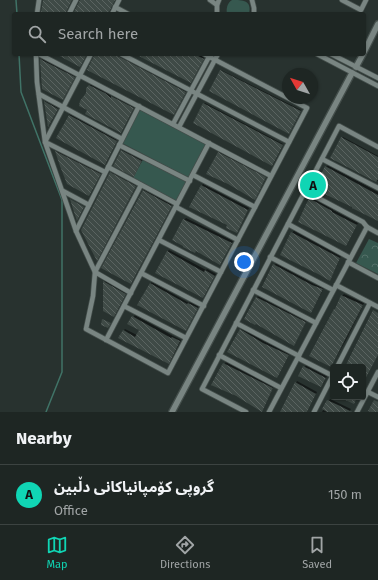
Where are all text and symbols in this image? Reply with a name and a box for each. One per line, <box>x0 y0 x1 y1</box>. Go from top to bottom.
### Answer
search box <box>12 12 366 56</box>
icon: search <box>26 23 48 45</box>
text: Search here <box>58 25 138 43</box>
north arrow <box>282 68 318 104</box>
pin: A <box>300 170 326 200</box>
your location <box>234 252 254 272</box>
map controls <box>330 364 366 400</box>
button: locate <box>330 364 366 400</box>
text: Nearby <box>16 428 71 449</box>
text: گروپی کۆمپانیاکانی دڵبین <box>54 478 214 496</box>
text: A <box>25 487 33 502</box>
text: 150 m <box>328 487 362 502</box>
text: Office <box>54 503 88 518</box>
tab: Map <box>46 534 68 571</box>
tab: Directions <box>160 534 210 571</box>
tab: Saved <box>302 534 332 571</box>

